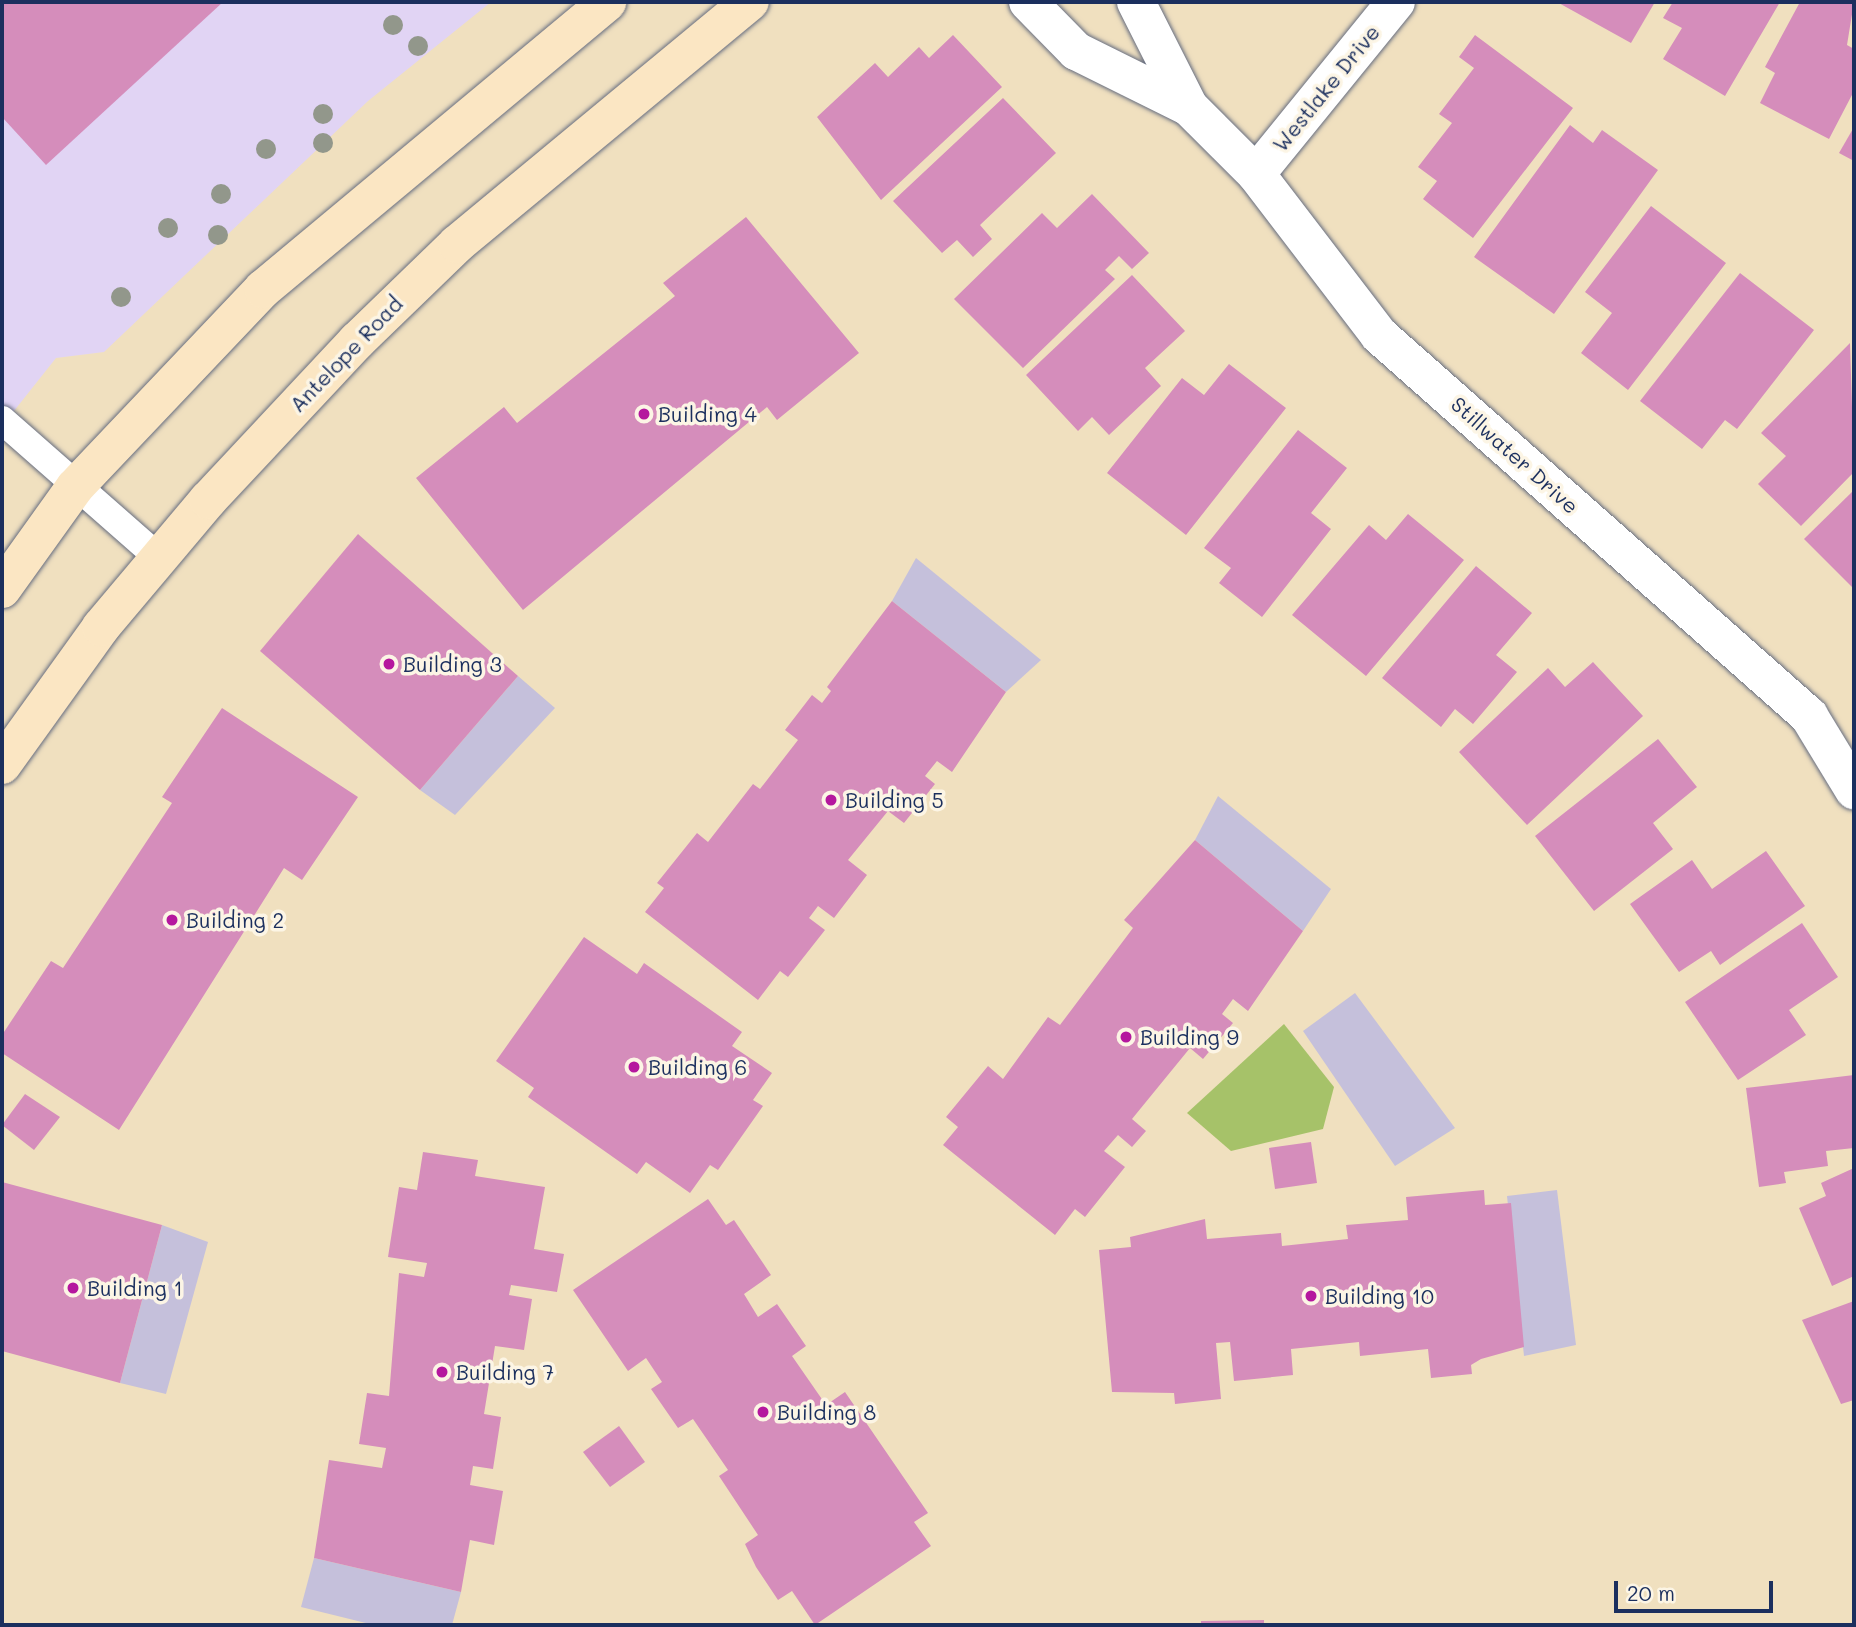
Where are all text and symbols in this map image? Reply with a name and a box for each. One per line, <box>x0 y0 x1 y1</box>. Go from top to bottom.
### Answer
street label: Westlake Drive <box>1267 20 1385 156</box>
street label: Antelope Road <box>284 291 408 417</box>
street label: Stillwater Drive <box>1446 391 1584 519</box>
place label: Building 4 <box>658 401 757 427</box>
marker: Building 4 <box>636 406 652 422</box>
place label: Building 3 <box>403 651 502 677</box>
marker: Building 3 <box>381 656 397 672</box>
place label: Building 5 <box>845 787 944 813</box>
marker: Building 5 <box>823 792 839 808</box>
place label: Building 2 <box>186 907 284 933</box>
marker: Building 2 <box>164 912 180 928</box>
place label: Building 9 <box>1140 1024 1239 1050</box>
marker: Building 9 <box>1118 1029 1134 1045</box>
place label: Building 6 <box>648 1054 747 1080</box>
marker: Building 6 <box>626 1059 642 1075</box>
place label: Building 1 <box>87 1275 183 1301</box>
marker: Building 1 <box>65 1280 81 1296</box>
place label: Building 10 <box>1325 1283 1434 1309</box>
marker: Building 10 <box>1303 1288 1319 1304</box>
place label: Building 7 <box>456 1359 554 1385</box>
marker: Building 7 <box>434 1364 450 1380</box>
place label: Building 8 <box>777 1399 876 1425</box>
marker: Building 8 <box>755 1404 771 1420</box>
scale bar <box>1618 1568 1777 1612</box>
text: 20 m <box>1627 1579 1675 1606</box>

